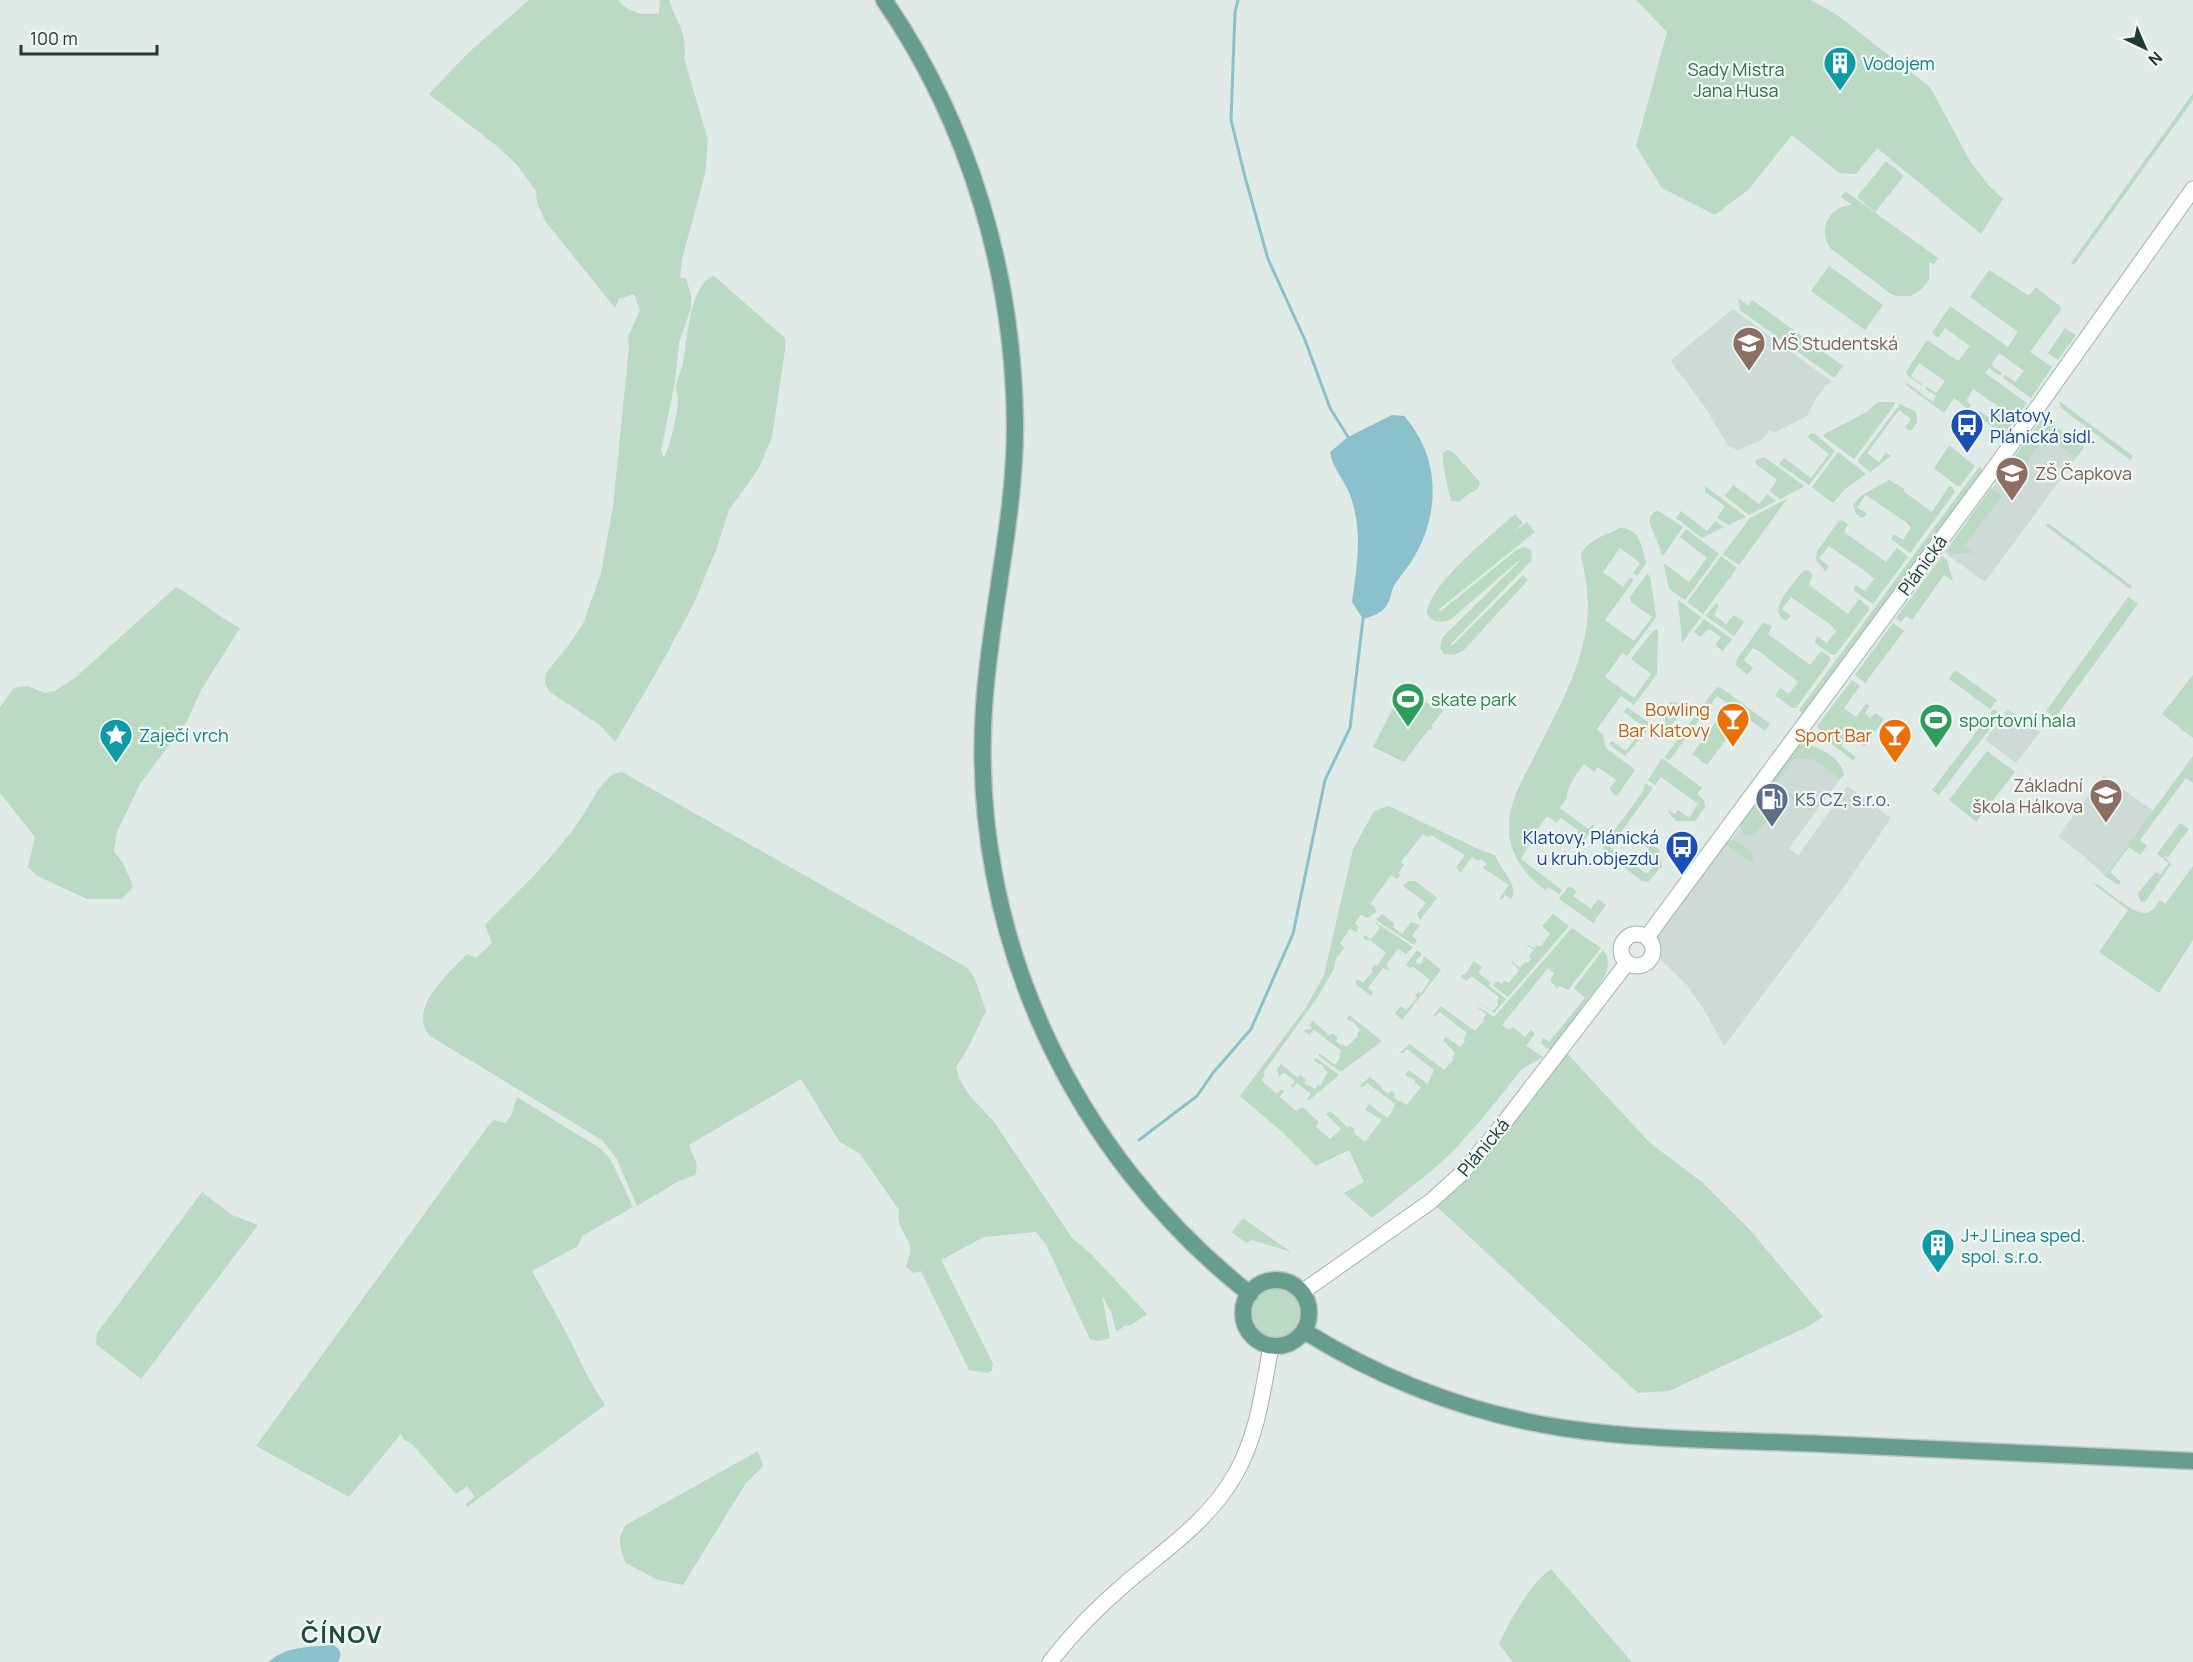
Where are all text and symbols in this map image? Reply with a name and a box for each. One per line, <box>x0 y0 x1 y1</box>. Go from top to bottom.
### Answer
scale bar <box>21 18 158 56</box>
north arrow <box>2115 18 2175 78</box>
text: 100 m <box>30 26 78 50</box>
building icon: Vodojem <box>1822 45 1858 92</box>
text: N <box>2144 47 2167 71</box>
place label: Vodojem <box>1863 51 1935 75</box>
park label: Sady Mistra Jana Husa <box>1688 57 1784 102</box>
school or university icon: MŠ Studentská <box>1731 325 1767 372</box>
place label: MŠ Studentská <box>1772 331 1898 355</box>
place label: Klatovy, Plánická sídl. <box>1990 403 2096 448</box>
bus stop icon: Klatovy, Plánická sídl. <box>1949 407 1985 454</box>
school or university icon: ZŠ Čapkova <box>1994 455 2030 502</box>
place label: ZŠ Čapkova <box>2035 461 2132 485</box>
street label: Plánická <box>1892 530 1952 600</box>
sports icon: skate park <box>1390 681 1426 728</box>
place label: skate park <box>1431 687 1517 711</box>
place label: Bowling Bar Klatovy <box>1618 697 1710 742</box>
bar icon: Bowling Bar Klatovy <box>1715 701 1751 748</box>
sports icon: sportovní hala <box>1918 702 1954 749</box>
place label: sportovní hala <box>1959 708 2076 732</box>
place icon: Zaječí vrch <box>98 717 134 764</box>
bar icon: Sport Bar <box>1877 717 1913 764</box>
place label: Zaječí vrch <box>139 723 229 747</box>
place label: Sport Bar <box>1795 723 1872 747</box>
place label: Základní škola Hálkova <box>1972 773 2083 818</box>
school or university icon: Základní škola Hálkova <box>2088 777 2124 824</box>
fuel station icon: K5 CZ, s.r.o. <box>1754 781 1790 828</box>
place label: K5 CZ, s.r.o. <box>1795 787 1890 811</box>
place label: Klatovy, Plánická u kruh.objezdu <box>1523 825 1659 870</box>
bus stop icon: Klatovy, Plánická u kruh.objezdu <box>1664 829 1700 876</box>
street label: Plánická <box>1452 1113 1514 1181</box>
place label: J+J Linea sped. spol. s.r.o. <box>1961 1223 2085 1268</box>
building icon: J+J Linea sped. spol. s.r.o. <box>1920 1227 1956 1274</box>
district label: ČÍNOV <box>301 1617 383 1650</box>

